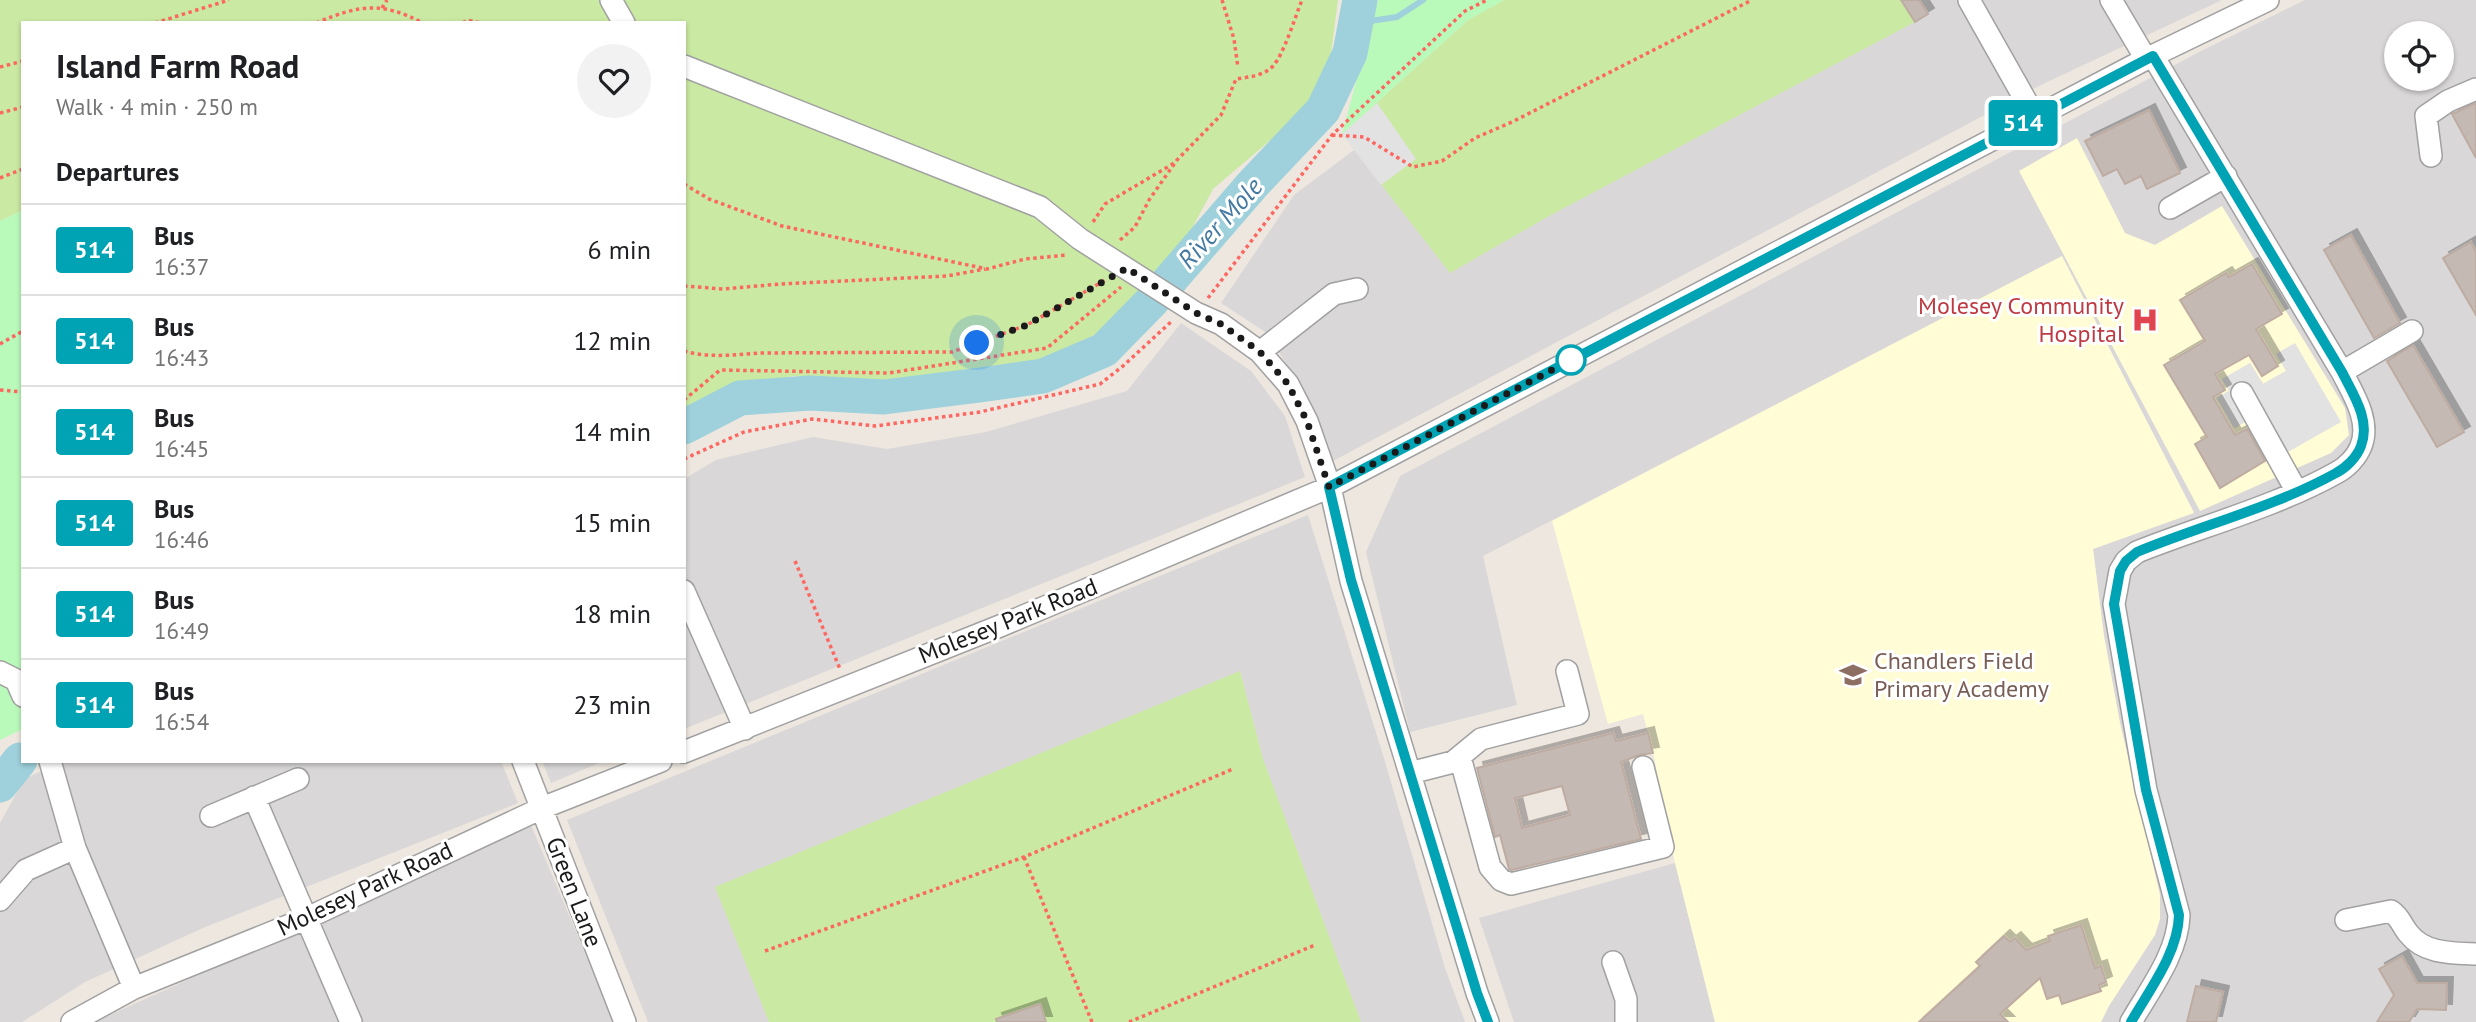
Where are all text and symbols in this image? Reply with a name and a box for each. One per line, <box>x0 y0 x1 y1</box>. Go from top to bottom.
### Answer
map controls <box>2384 21 2454 91</box>
button: locate <box>2384 21 2454 91</box>
text: Island Farm Road <box>56 44 299 87</box>
button: heart <box>577 44 651 118</box>
text: Walk · 4 min · 250 m <box>56 92 258 121</box>
line badge: 514 <box>1983 100 2063 146</box>
text: 514 <box>2003 107 2043 138</box>
text: Departures <box>56 155 179 188</box>
water label: River Mole <box>1170 170 1269 275</box>
text: Bus <box>154 219 194 252</box>
text: 6 min <box>588 233 651 266</box>
text: 514 <box>74 234 115 265</box>
text: 16:37 <box>154 252 209 281</box>
place label: Molesey Community Hospital <box>1918 290 2124 349</box>
hospital icon: Molesey Community Hospital <box>2130 305 2160 335</box>
text: Bus <box>154 310 194 343</box>
text: 12 min <box>573 324 651 357</box>
text: 514 <box>74 325 115 356</box>
your location <box>959 325 994 360</box>
text: 16:43 <box>154 343 209 372</box>
unlabelled marker <box>1556 345 1586 375</box>
text: Bus <box>154 401 194 434</box>
text: 14 min <box>573 415 651 448</box>
text: 514 <box>74 416 115 447</box>
text: 16:45 <box>154 434 209 463</box>
text: Bus <box>154 492 194 525</box>
text: 15 min <box>573 506 651 539</box>
text: 514 <box>74 507 115 538</box>
text: 16:46 <box>154 525 209 554</box>
street label: Molesey Park Road <box>914 571 1102 671</box>
text: Bus <box>154 583 194 616</box>
text: 18 min <box>573 597 651 630</box>
text: 514 <box>74 598 115 629</box>
text: 16:49 <box>154 616 209 645</box>
place label: Chandlers Field Primary Academy <box>1874 645 2049 704</box>
school or university icon: Chandlers Field Primary Academy <box>1838 660 1868 690</box>
text: Bus <box>154 674 194 707</box>
text: 23 min <box>573 688 651 721</box>
text: 514 <box>74 689 115 720</box>
text: 16:54 <box>154 707 209 736</box>
street label: Green Lane <box>539 832 610 951</box>
street label: Molesey Park Road <box>272 834 458 943</box>

